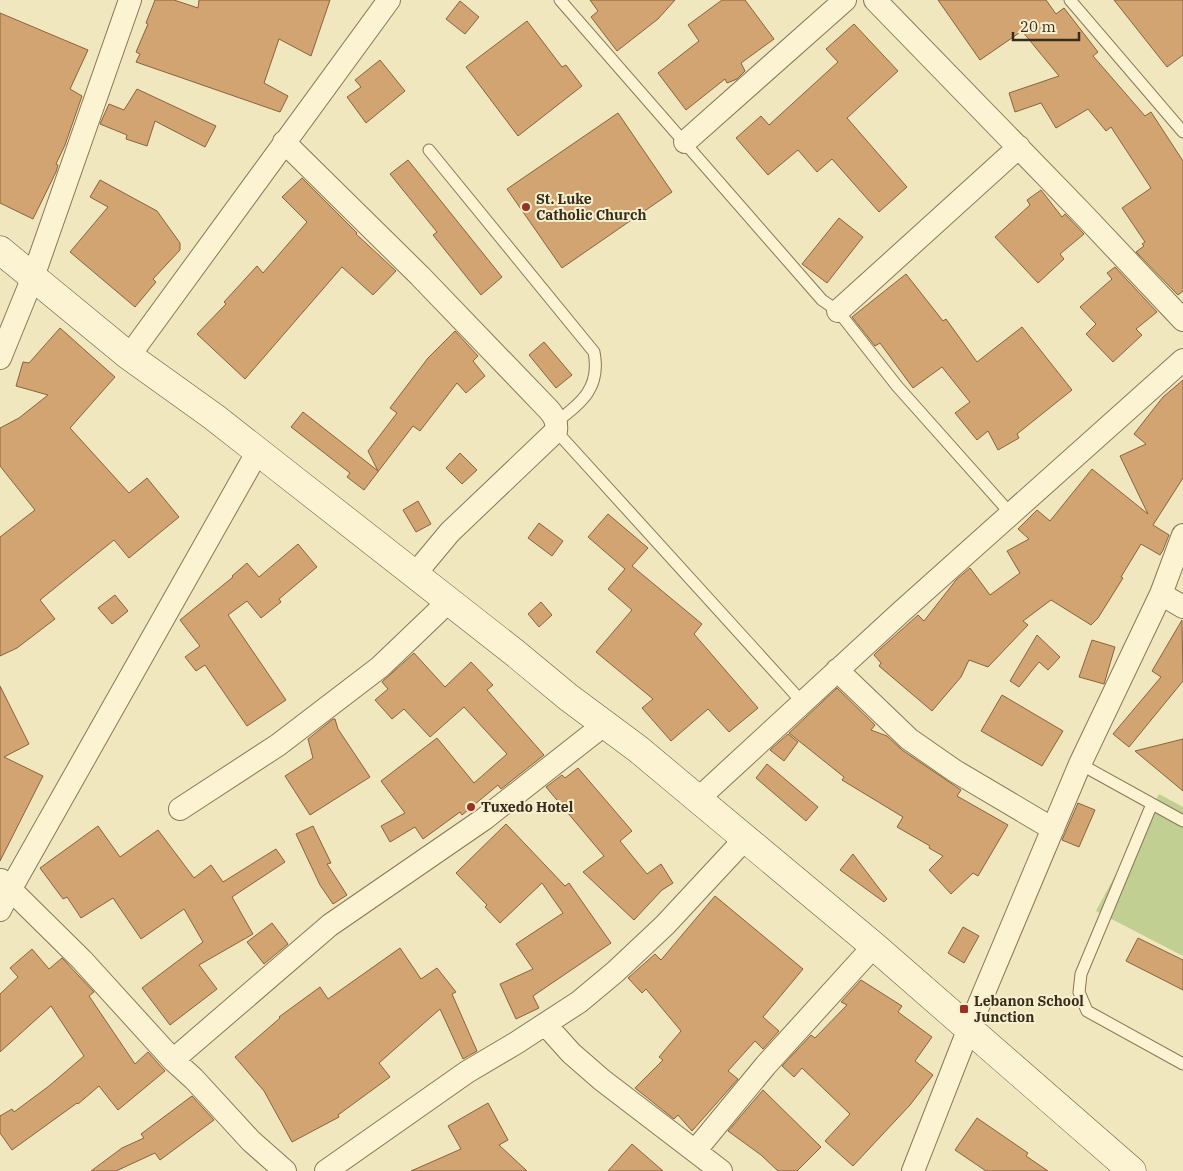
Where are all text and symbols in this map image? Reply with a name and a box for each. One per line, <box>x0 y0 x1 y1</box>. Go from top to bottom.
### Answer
scale bar <box>1013 10 1079 42</box>
text: 20 m <box>1020 17 1056 36</box>
place label: St. Luke Catholic Church <box>536 190 647 224</box>
marker: St. Luke Catholic Church <box>520 201 532 213</box>
place label: Tuxedo Hotel <box>481 798 574 816</box>
marker: Tuxedo Hotel <box>465 801 477 813</box>
place label: Lebanon School Junction <box>974 992 1084 1026</box>
marker: Lebanon School Junction <box>958 1003 970 1015</box>

